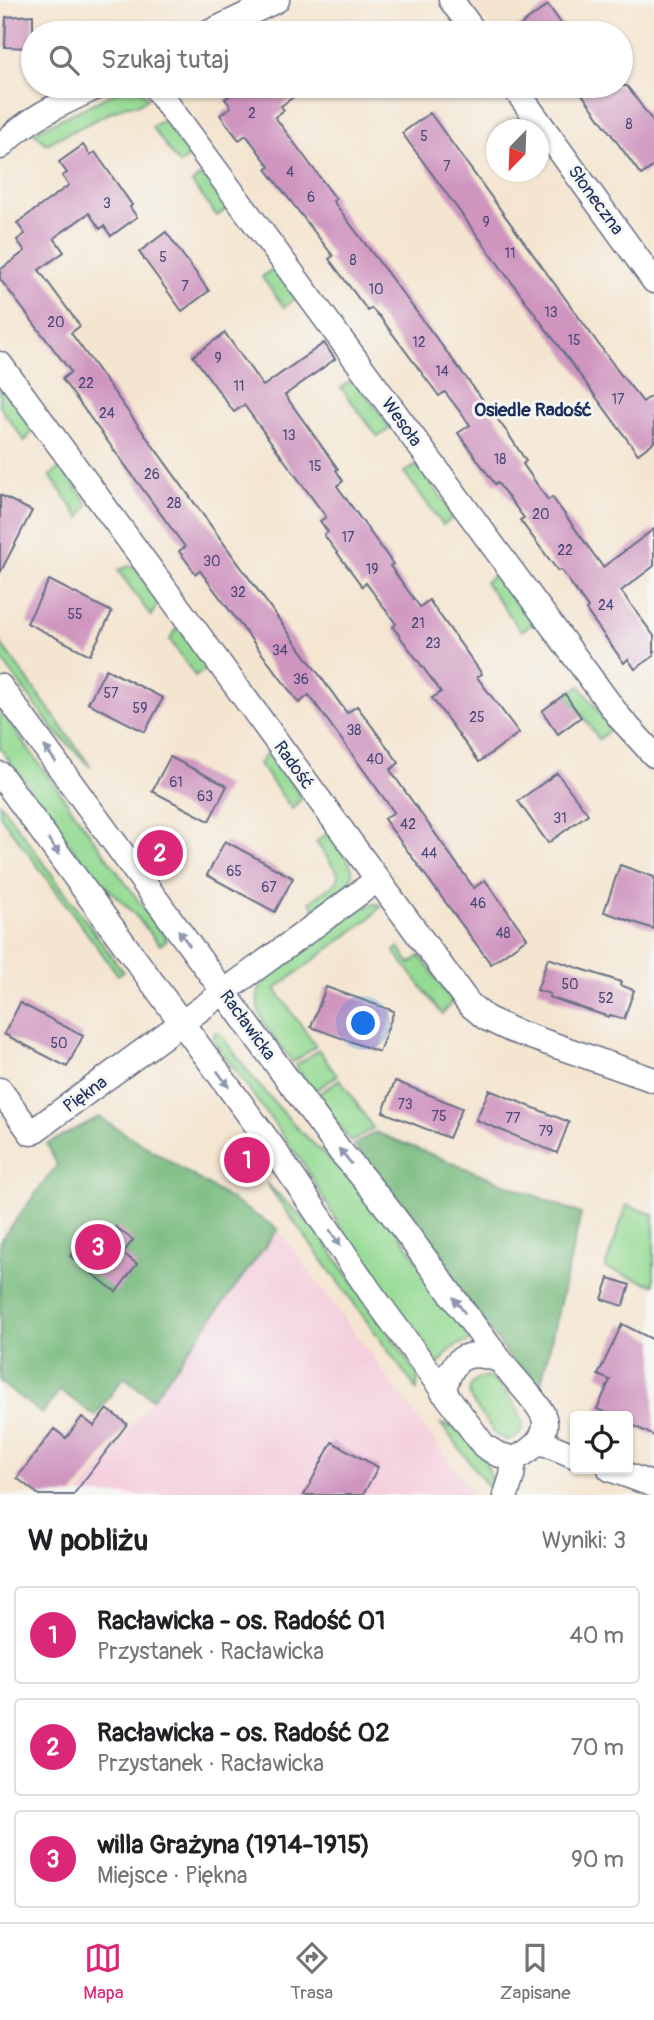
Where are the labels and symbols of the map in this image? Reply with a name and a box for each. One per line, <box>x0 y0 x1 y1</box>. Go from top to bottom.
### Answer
house number: 2 <box>248 105 256 122</box>
house number: 8 <box>625 116 633 133</box>
north arrow <box>486 119 549 182</box>
house number: 5 <box>420 128 428 145</box>
house number: 7 <box>443 158 451 175</box>
street label: Słoneczna <box>563 161 629 240</box>
house number: 4 <box>286 164 294 181</box>
house number: 6 <box>307 189 315 206</box>
house number: 3 <box>103 195 111 212</box>
house number: 9 <box>482 214 490 231</box>
house number: 11 <box>505 245 515 262</box>
house number: 5 <box>159 249 167 266</box>
house number: 8 <box>349 252 357 269</box>
house number: 7 <box>181 278 189 295</box>
house number: 10 <box>368 281 384 298</box>
house number: 13 <box>544 304 558 321</box>
house number: 20 <box>47 314 65 331</box>
house number: 15 <box>567 332 581 349</box>
house number: 12 <box>412 334 426 351</box>
house number: 9 <box>214 350 222 367</box>
house number: 14 <box>435 363 449 380</box>
house number: 22 <box>78 375 94 392</box>
house number: 11 <box>234 378 244 395</box>
house number: 17 <box>612 391 625 408</box>
street label: Wesoła <box>376 393 427 451</box>
district label: Osiedle Radość <box>474 398 592 422</box>
house number: 24 <box>99 405 115 422</box>
house number: 13 <box>282 427 296 444</box>
house number: 18 <box>494 451 506 468</box>
house number: 15 <box>308 458 322 475</box>
house number: 26 <box>144 466 160 483</box>
house number: 28 <box>167 495 181 512</box>
house number: 20 <box>532 506 550 523</box>
house number: 17 <box>342 529 355 546</box>
house number: 22 <box>557 542 573 559</box>
house number: 30 <box>203 553 221 570</box>
house number: 19 <box>366 561 378 578</box>
house number: 32 <box>230 584 246 601</box>
house number: 24 <box>598 597 614 614</box>
house number: 55 <box>67 606 83 623</box>
house number: 21 <box>411 615 425 632</box>
house number: 23 <box>425 635 441 652</box>
house number: 34 <box>272 642 288 659</box>
house number: 36 <box>293 671 309 688</box>
house number: 57 <box>104 685 119 702</box>
house number: 59 <box>133 700 147 717</box>
house number: 25 <box>469 709 485 726</box>
house number: 38 <box>347 722 361 739</box>
street label: Radość <box>268 737 319 794</box>
one-way arrow <box>42 746 57 764</box>
house number: 40 <box>366 751 384 768</box>
house number: 61 <box>169 774 183 791</box>
house number: 63 <box>197 788 213 805</box>
house number: 31 <box>553 810 567 827</box>
house number: 42 <box>400 816 416 833</box>
pin: 2 <box>137 827 183 879</box>
one-way arrow <box>46 838 60 856</box>
house number: 44 <box>421 845 437 862</box>
house number: 65 <box>226 863 242 880</box>
house number: 67 <box>261 879 277 896</box>
house number: 46 <box>470 895 486 912</box>
house number: 48 <box>495 925 511 942</box>
one-way arrow <box>177 929 191 947</box>
house number: 50 <box>561 976 579 993</box>
street label: Racławicka <box>214 986 281 1065</box>
house number: 52 <box>598 990 614 1007</box>
your location <box>346 1006 380 1040</box>
house number: 50 <box>50 1035 68 1052</box>
one-way arrow <box>215 1069 230 1087</box>
street label: Piękna <box>59 1071 112 1118</box>
house number: 73 <box>397 1096 413 1113</box>
house number: 75 <box>432 1108 447 1125</box>
house number: 77 <box>506 1110 521 1127</box>
house number: 79 <box>539 1123 553 1140</box>
pin: 1 <box>224 1134 270 1186</box>
one-way arrow <box>337 1147 353 1165</box>
pin: 3 <box>75 1221 121 1273</box>
one-way arrow <box>328 1228 341 1248</box>
one-way arrow <box>453 1296 467 1314</box>

